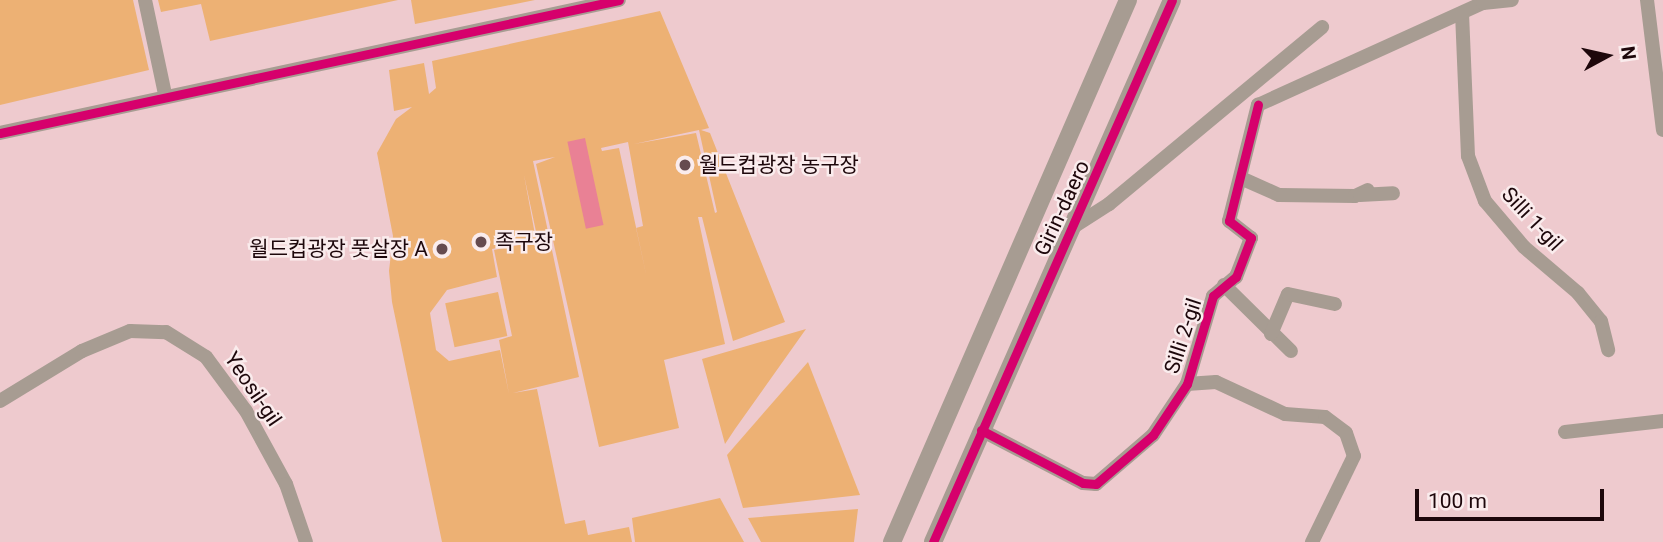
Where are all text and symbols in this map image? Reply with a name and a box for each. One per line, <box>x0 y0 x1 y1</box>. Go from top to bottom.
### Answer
north arrow <box>1572 21 1642 91</box>
text: N <box>1616 45 1641 61</box>
place label: 월드컵광장 농구장 <box>699 152 859 178</box>
street label: Girin-daero <box>1029 156 1095 260</box>
marker: 월드컵광장 농구장 <box>677 157 693 173</box>
street label: Silli 1-gil <box>1496 182 1568 256</box>
place label: 족구장 <box>495 229 553 255</box>
marker: 족구장 <box>473 234 489 250</box>
place label: 월드컵광장 풋살장 A <box>249 236 428 262</box>
marker: 월드컵광장 풋살장 A <box>434 241 450 257</box>
street label: Silli 2-gil <box>1159 295 1207 377</box>
street label: Yeosil-gil <box>219 347 287 431</box>
scale bar <box>1418 476 1607 520</box>
text: 100 m <box>1428 489 1487 513</box>

